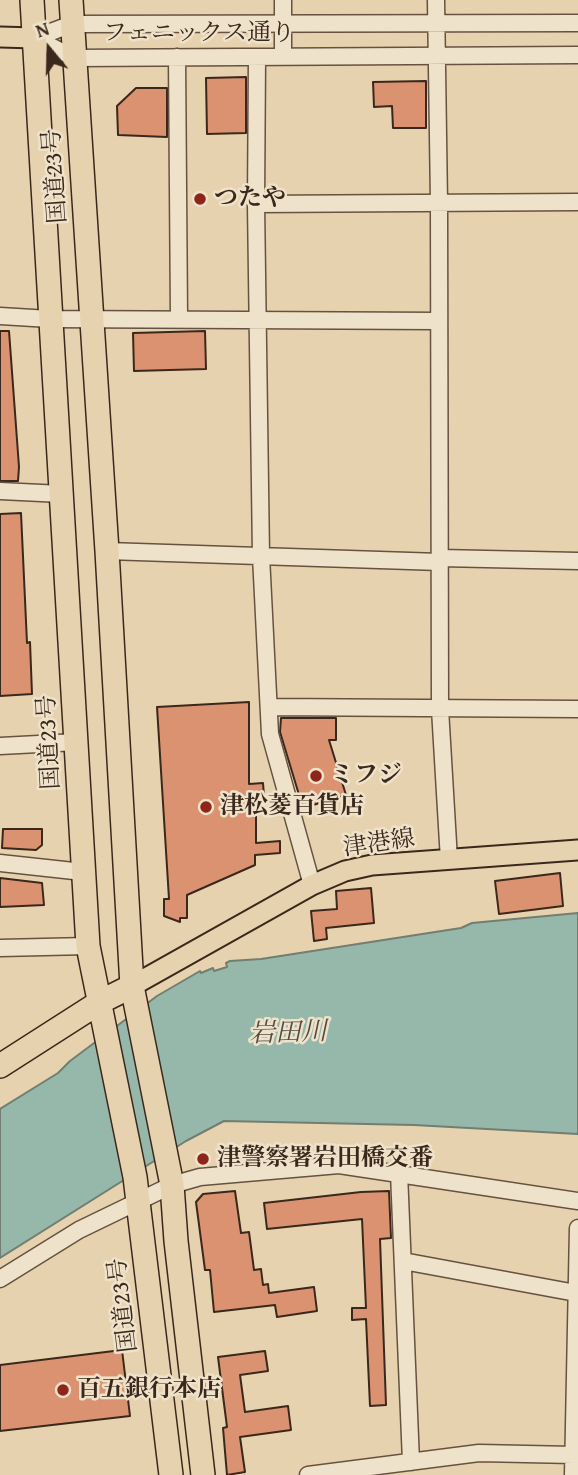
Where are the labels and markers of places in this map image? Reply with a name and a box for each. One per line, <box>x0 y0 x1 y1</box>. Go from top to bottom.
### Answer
place label: つたや <box>214 185 286 213</box>
marker: つたや <box>192 191 208 207</box>
place label: ミフジ <box>330 762 402 790</box>
marker: ミフジ <box>308 768 324 784</box>
place label: 津松菱百貨店 <box>220 793 364 821</box>
marker: 津松菱百貨店 <box>198 799 214 815</box>
place label: 津警察署岩田橋交番 <box>217 1145 433 1173</box>
marker: 津警察署岩田橋交番 <box>195 1151 211 1167</box>
place label: 百五銀行本店 <box>77 1376 221 1404</box>
marker: 百五銀行本店 <box>55 1382 71 1398</box>

